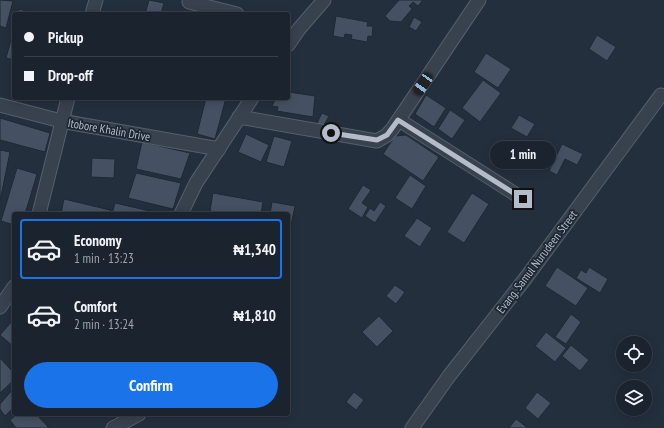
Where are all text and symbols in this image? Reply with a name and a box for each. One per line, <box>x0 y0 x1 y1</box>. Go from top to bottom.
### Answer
text: Pickup <box>48 28 83 47</box>
text: Drop-off <box>48 66 93 85</box>
car <box>411 71 435 97</box>
street label: Itobore Khalin Drive <box>67 115 151 144</box>
route start <box>322 124 340 142</box>
callout: 1 min <box>490 141 556 169</box>
text: 1 min <box>510 146 536 163</box>
route end <box>514 190 532 208</box>
street label: Evang. Samul Nurudeen Street <box>493 207 581 316</box>
icon: car <box>26 231 62 267</box>
text: Economy <box>74 231 122 250</box>
text: ₦1,340 <box>233 240 276 259</box>
text: 1 min · 13:23 <box>74 250 134 267</box>
icon: car <box>26 297 62 333</box>
text: Comfort <box>74 297 117 316</box>
text: ₦1,810 <box>233 306 276 325</box>
text: 2 min · 13:24 <box>74 316 134 333</box>
map controls <box>616 336 652 416</box>
button: locate <box>616 336 652 372</box>
button: Confirm <box>24 362 278 408</box>
button: layers <box>616 380 652 416</box>

